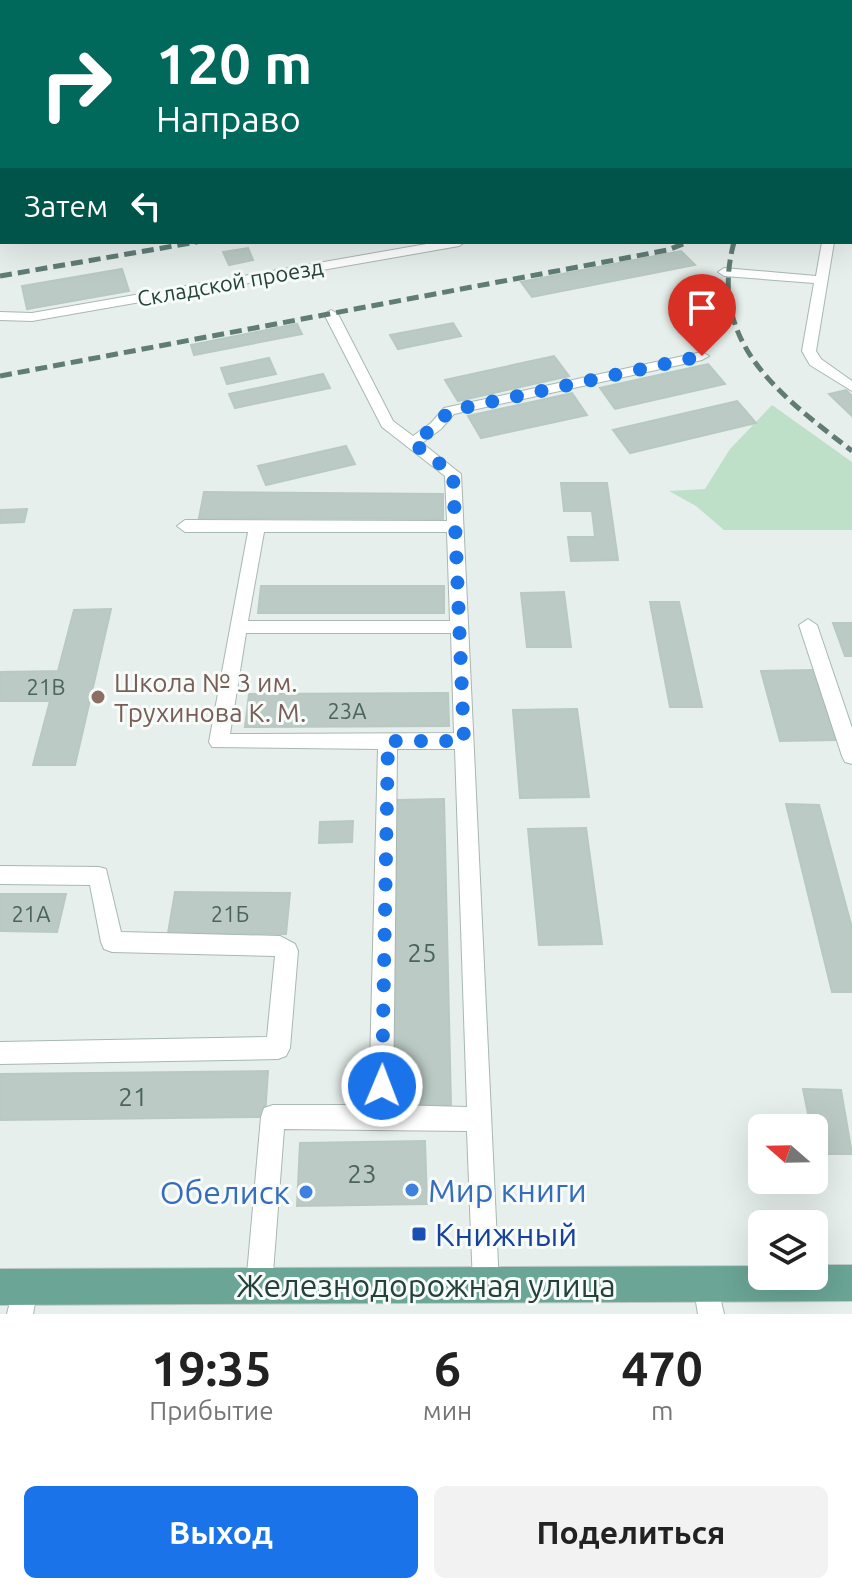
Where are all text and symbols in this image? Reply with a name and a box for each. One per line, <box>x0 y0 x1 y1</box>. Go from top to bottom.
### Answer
icon: right <box>24 32 128 136</box>
text: 120 m <box>156 32 312 95</box>
text: Направо <box>156 98 301 139</box>
icon: left <box>124 184 168 228</box>
text: Затем <box>24 189 108 223</box>
street label: Складской проезд <box>135 253 325 311</box>
pin <box>668 274 736 356</box>
icon: arrive <box>680 286 724 330</box>
place label: Школа № 3 им. Трухинова К. М. <box>114 668 306 727</box>
house number: 21В <box>27 674 65 699</box>
marker: Школа № 3 им. Трухинова К. М. <box>89 688 107 706</box>
house number: 23А <box>327 698 367 723</box>
house number: 21А <box>11 901 51 926</box>
house number: 21Б <box>211 901 249 926</box>
house number: 25 <box>407 938 437 967</box>
position arrow <box>340 1044 424 1128</box>
house number: 21 <box>118 1082 148 1111</box>
north arrow <box>748 1114 828 1194</box>
map controls <box>748 1114 828 1290</box>
house number: 23 <box>347 1159 377 1188</box>
place label: Мир книги <box>428 1172 587 1208</box>
place label: Обелиск <box>160 1174 290 1210</box>
marker: Мир книги <box>403 1181 421 1199</box>
marker: Обелиск <box>297 1183 315 1201</box>
button: layers <box>748 1210 828 1290</box>
place label: Книжный <box>435 1216 577 1252</box>
marker: Книжный <box>410 1225 428 1243</box>
street label: Железнодорожная улица <box>236 1267 616 1303</box>
text: 19:35 <box>151 1341 271 1395</box>
text: 6 <box>434 1341 461 1395</box>
text: 470 <box>622 1341 703 1395</box>
text: Прибытие <box>149 1396 274 1425</box>
text: мин <box>423 1396 472 1425</box>
text: m <box>651 1396 673 1425</box>
button: Выход <box>24 1486 418 1578</box>
button: Поделиться <box>434 1486 828 1578</box>

